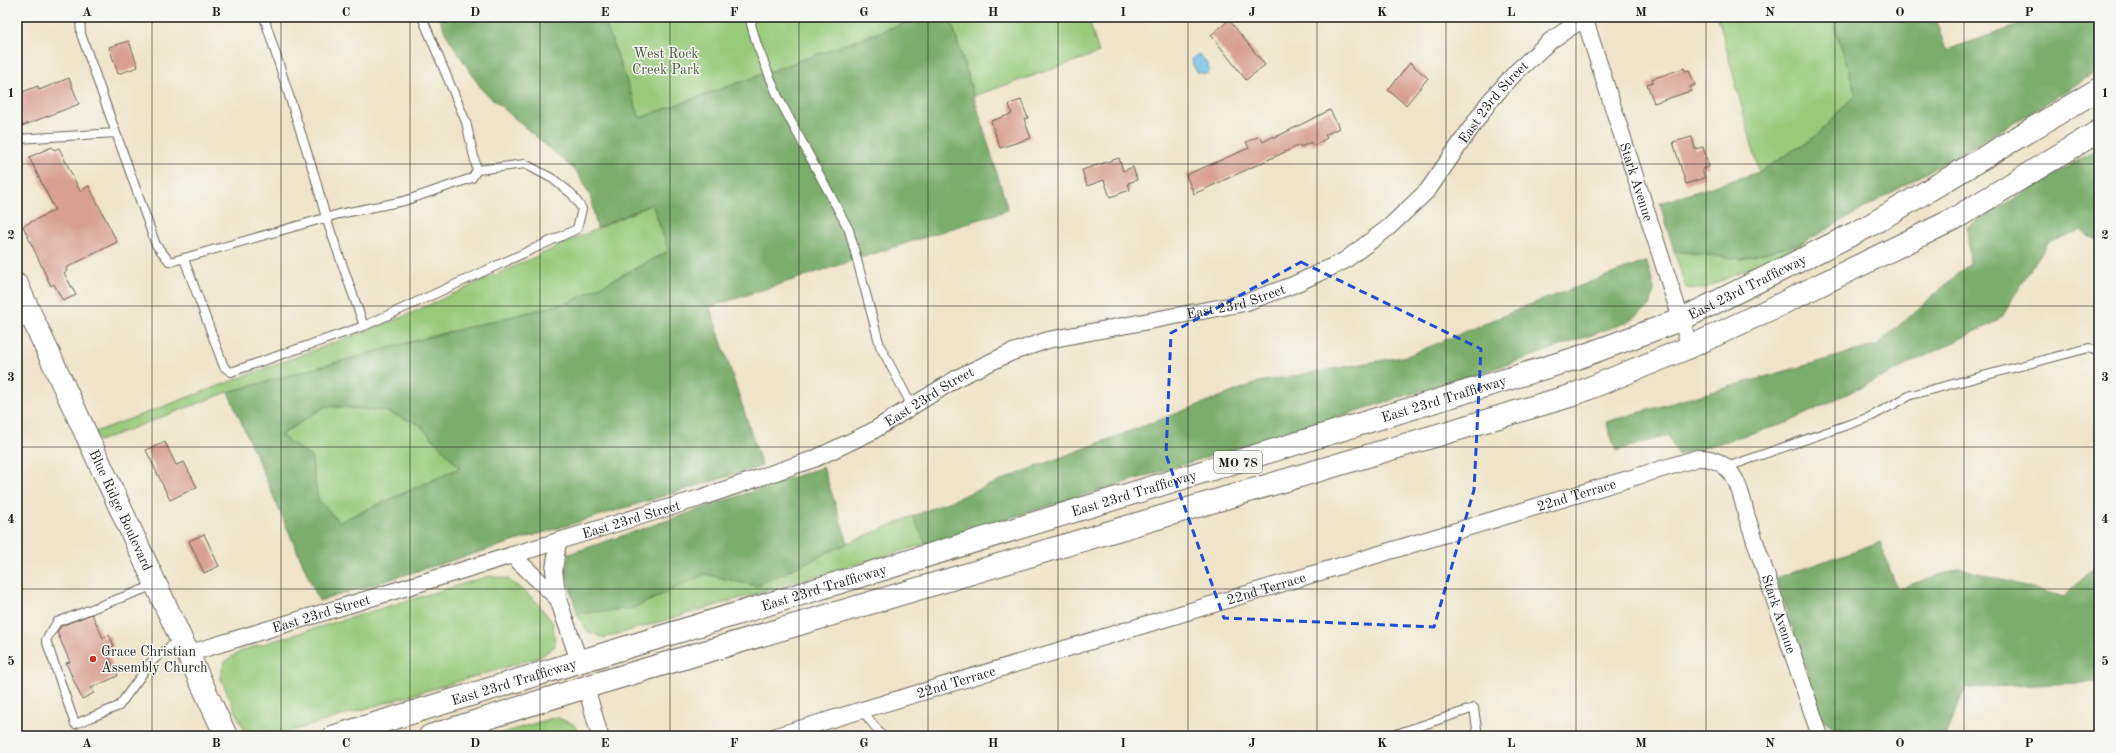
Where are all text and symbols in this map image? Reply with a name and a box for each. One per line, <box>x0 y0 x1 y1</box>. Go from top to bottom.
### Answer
text: A <box>82 6 92 19</box>
text: B <box>211 6 221 19</box>
text: C <box>342 6 350 19</box>
text: D <box>470 6 480 19</box>
text: E <box>601 6 610 19</box>
text: F <box>730 6 739 19</box>
text: G <box>859 6 869 19</box>
text: H <box>988 6 999 19</box>
text: I <box>1120 6 1126 19</box>
text: J <box>1248 6 1256 19</box>
text: K <box>1377 6 1387 19</box>
text: L <box>1507 6 1516 19</box>
text: M <box>1635 6 1647 19</box>
text: N <box>1765 6 1775 19</box>
text: O <box>1895 6 1905 19</box>
text: P <box>2024 6 2034 19</box>
park label: West Rock Creek Park <box>632 47 700 77</box>
street label: East 23rd Street <box>1457 59 1531 146</box>
text: 1 <box>7 87 15 100</box>
text: 1 <box>2101 87 2109 100</box>
street label: Stark Avenue <box>1617 141 1655 223</box>
text: 2 <box>7 229 15 242</box>
text: 2 <box>2101 229 2109 242</box>
street label: East 23rd Trafficway <box>1686 252 1809 323</box>
street label: East 23rd Street <box>1185 282 1288 322</box>
street label: East 23rd Street <box>882 365 976 430</box>
text: 3 <box>7 371 15 384</box>
text: 3 <box>2101 371 2109 384</box>
street label: East 23rd Trafficway <box>1380 374 1509 425</box>
street label: Blue Ridge Boulevard <box>86 448 154 573</box>
road number: MO 78 <box>1214 451 1262 473</box>
street label: East 23rd Trafficway <box>1070 468 1199 519</box>
street label: 22nd Terrace <box>1536 477 1618 514</box>
street label: East 23rd Street <box>580 498 682 541</box>
text: 4 <box>7 513 15 526</box>
text: 4 <box>2101 513 2109 526</box>
street label: East 23rd Trafficway <box>760 562 889 614</box>
street label: 22nd Terrace <box>1225 571 1308 608</box>
street label: Stark Avenue <box>1759 573 1798 655</box>
street label: East 23rd Street <box>270 593 372 636</box>
place label: Grace Christian Assembly Church <box>101 645 208 675</box>
marker: Grace Christian Assembly Church <box>88 654 98 664</box>
text: 5 <box>7 655 15 668</box>
text: 5 <box>2101 655 2109 668</box>
street label: East 23rd Trafficway <box>450 657 579 708</box>
street label: 22nd Terrace <box>915 664 997 701</box>
text: A <box>82 737 92 750</box>
text: B <box>211 737 221 750</box>
text: C <box>342 737 350 750</box>
text: D <box>470 737 480 750</box>
text: E <box>601 737 610 750</box>
text: F <box>730 737 739 750</box>
text: G <box>859 737 869 750</box>
text: H <box>988 737 999 750</box>
text: I <box>1120 737 1126 750</box>
text: J <box>1248 737 1256 750</box>
text: K <box>1377 737 1387 750</box>
text: L <box>1507 737 1516 750</box>
text: M <box>1635 737 1647 750</box>
text: N <box>1765 737 1775 750</box>
text: O <box>1895 737 1905 750</box>
text: P <box>2024 737 2034 750</box>

